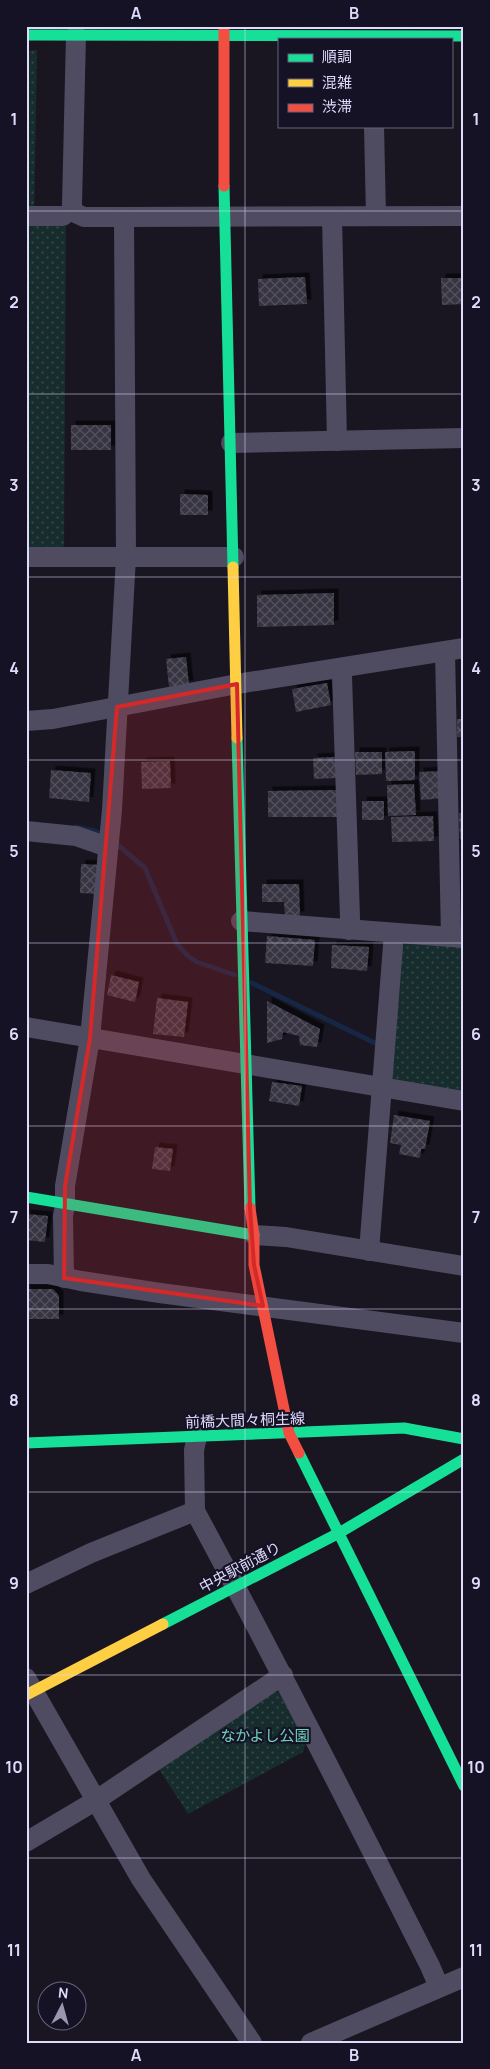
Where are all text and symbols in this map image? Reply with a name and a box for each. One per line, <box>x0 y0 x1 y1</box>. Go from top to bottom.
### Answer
text: A <box>131 2 142 24</box>
text: B <box>349 2 359 24</box>
legend <box>278 38 452 128</box>
text: 順調 <box>322 46 352 67</box>
text: 混雑 <box>322 72 352 93</box>
text: 渋滞 <box>322 96 352 117</box>
text: 1 <box>10 108 18 130</box>
text: 1 <box>472 108 480 130</box>
text: 2 <box>9 291 19 313</box>
text: 2 <box>471 291 481 313</box>
text: 3 <box>9 474 19 496</box>
text: 3 <box>471 474 481 496</box>
text: 4 <box>9 657 19 679</box>
text: 4 <box>471 657 481 679</box>
text: 5 <box>9 840 19 862</box>
text: 5 <box>471 840 481 862</box>
text: 6 <box>9 1023 19 1045</box>
text: 6 <box>471 1023 481 1045</box>
text: 7 <box>10 1206 18 1228</box>
text: 7 <box>472 1206 480 1228</box>
text: 8 <box>9 1389 19 1411</box>
text: 8 <box>471 1389 481 1411</box>
street label: 前橋大間々桐生線 <box>185 1407 305 1433</box>
street label: 中央駅前通り <box>195 1537 285 1597</box>
text: 9 <box>9 1572 19 1594</box>
text: 9 <box>471 1572 481 1594</box>
park label: なかよし公園 <box>220 1725 310 1746</box>
text: 10 <box>5 1756 23 1778</box>
text: 10 <box>467 1756 485 1778</box>
text: 11 <box>7 1939 21 1961</box>
text: 11 <box>469 1939 483 1961</box>
north arrow <box>38 1982 88 2032</box>
text: N <box>57 1983 69 2003</box>
text: A <box>131 2044 142 2066</box>
text: B <box>349 2044 359 2066</box>

